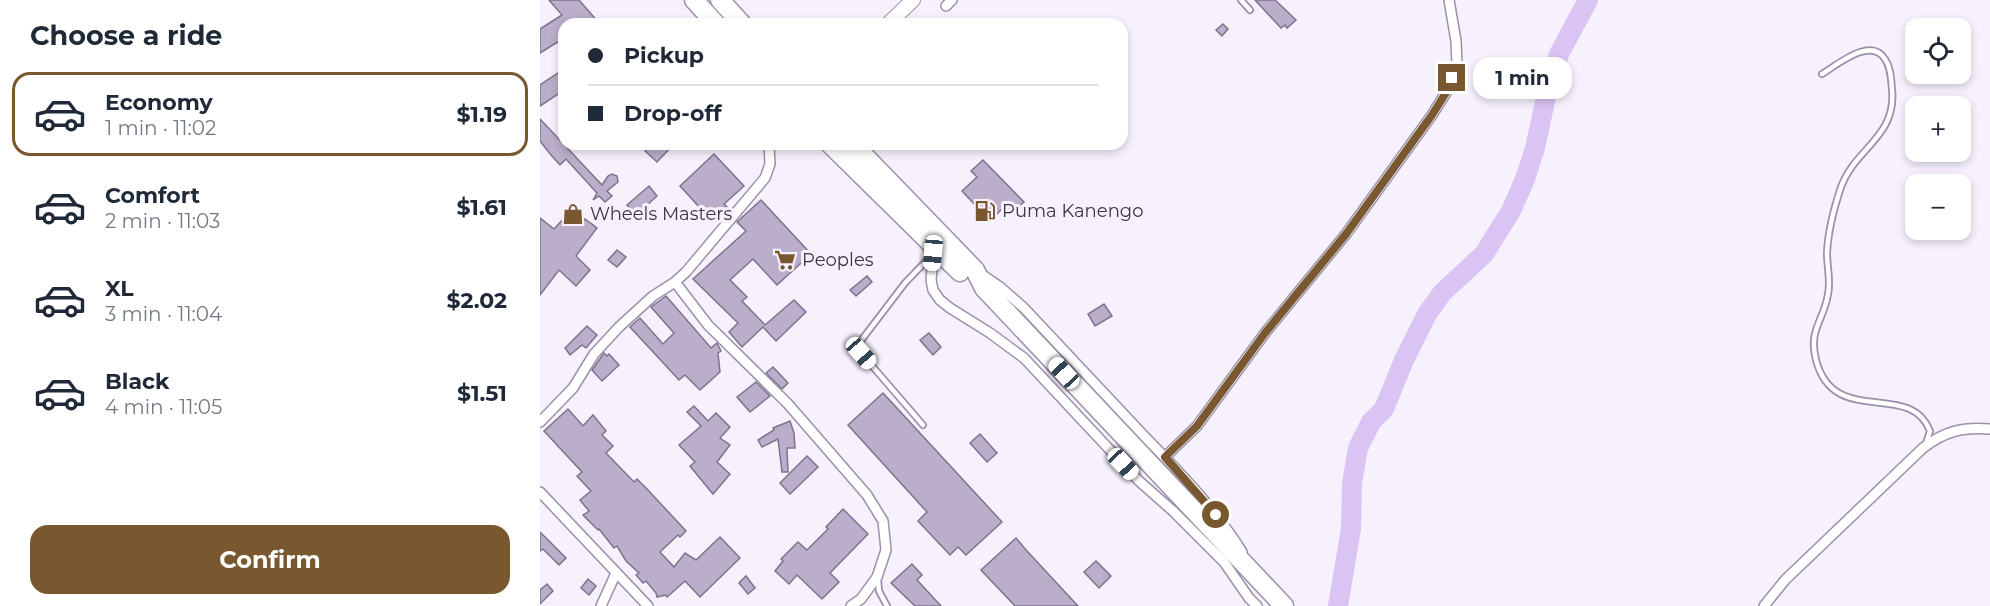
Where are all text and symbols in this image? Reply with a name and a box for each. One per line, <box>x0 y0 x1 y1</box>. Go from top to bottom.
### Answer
map controls <box>1905 18 1971 240</box>
button: locate <box>1905 18 1971 84</box>
text: Choose a ride <box>30 19 222 52</box>
text: Pickup <box>624 42 704 69</box>
callout: 1 min <box>1473 57 1572 99</box>
route end <box>1438 64 1465 91</box>
text: 1 min <box>1495 66 1550 90</box>
icon: car <box>33 87 87 141</box>
text: Economy <box>105 89 213 116</box>
button: + <box>1905 96 1971 162</box>
text: Drop-off <box>624 100 722 127</box>
text: $1.19 <box>457 101 507 128</box>
text: 1 min · 11:02 <box>105 116 216 140</box>
button: − <box>1905 174 1971 240</box>
icon: car <box>33 180 87 234</box>
text: Comfort <box>105 182 200 209</box>
text: $1.61 <box>456 194 507 221</box>
fuel station icon: Puma Kanengo <box>973 199 997 223</box>
place label: Puma Kanengo <box>1002 200 1143 222</box>
shop icon: Wheels Masters <box>561 202 585 226</box>
place label: Wheels Masters <box>590 203 733 225</box>
text: 2 min · 11:03 <box>105 209 220 233</box>
car <box>922 234 944 272</box>
supermarket icon: Peoples <box>773 248 797 272</box>
place label: Peoples <box>802 249 874 271</box>
icon: car <box>33 273 87 327</box>
text: XL <box>105 275 134 302</box>
text: $2.02 <box>446 287 507 314</box>
text: 3 min · 11:04 <box>105 302 222 326</box>
car <box>842 334 880 372</box>
car <box>1045 354 1083 392</box>
icon: car <box>33 366 87 420</box>
text: Black <box>105 368 169 395</box>
text: $1.51 <box>457 380 507 407</box>
text: 4 min · 11:05 <box>105 395 222 419</box>
car <box>1104 445 1142 483</box>
route start <box>1202 501 1229 528</box>
button: Confirm <box>30 525 510 594</box>

